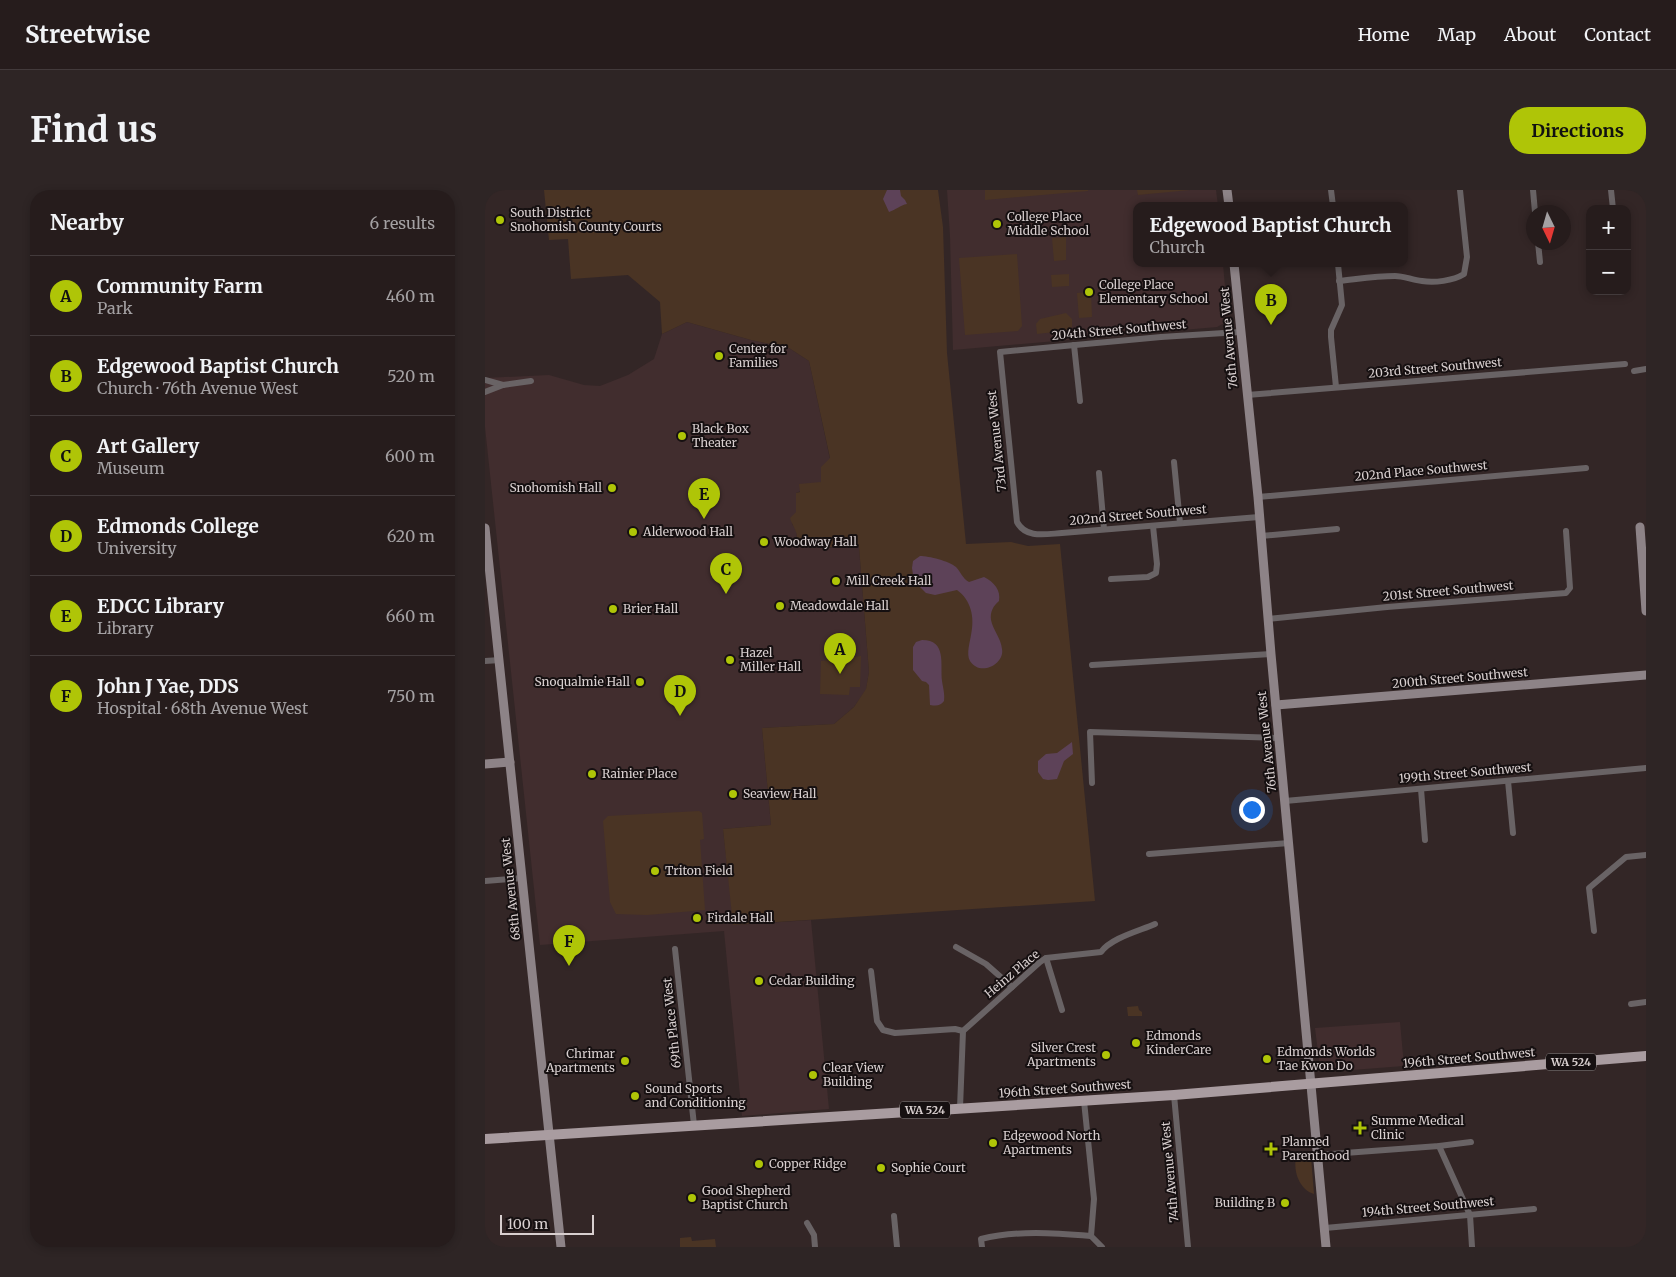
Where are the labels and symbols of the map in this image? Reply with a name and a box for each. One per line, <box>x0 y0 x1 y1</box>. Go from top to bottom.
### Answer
place label: South District Snohomish County Courts <box>510 205 662 234</box>
north arrow <box>1526 205 1571 250</box>
place label: College Place Middle School <box>1007 209 1089 238</box>
marker: South District Snohomish County Courts <box>494 214 506 226</box>
marker: College Place Middle School <box>991 218 1003 230</box>
place label: College Place Elementary School <box>1099 277 1209 306</box>
pin: B <box>1255 284 1287 325</box>
marker: College Place Elementary School <box>1083 286 1095 298</box>
street label: 76th Avenue West <box>1217 286 1240 390</box>
street label: 204th Street Southwest <box>1051 316 1187 343</box>
place label: Center for Families <box>729 341 787 370</box>
marker: Center for Families <box>713 350 725 362</box>
street label: 203rd Street Southwest <box>1368 354 1503 381</box>
street label: 73rd Avenue West <box>984 389 1009 492</box>
place label: Black Box Theater <box>692 421 750 450</box>
marker: Black Box Theater <box>676 430 688 442</box>
street label: 202nd Place Southwest <box>1354 457 1488 484</box>
pin: E <box>688 478 720 519</box>
place label: Snohomish Hall <box>510 480 602 495</box>
marker: Snohomish Hall <box>606 482 618 494</box>
street label: 202nd Street Southwest <box>1069 501 1207 528</box>
place label: Alderwood Hall <box>642 524 733 539</box>
marker: Alderwood Hall <box>627 526 639 538</box>
place label: Woodway Hall <box>773 534 857 549</box>
marker: Woodway Hall <box>758 536 770 548</box>
pin: C <box>710 553 742 594</box>
place label: Mill Creek Hall <box>846 573 932 588</box>
marker: Mill Creek Hall <box>830 575 842 587</box>
street label: 201st Street Southwest <box>1382 577 1514 604</box>
place label: Meadowdale Hall <box>790 598 889 613</box>
marker: Meadowdale Hall <box>774 600 786 612</box>
place label: Brier Hall <box>623 601 679 616</box>
marker: Brier Hall <box>607 603 619 615</box>
pin: A <box>824 633 856 674</box>
place label: Hazel Miller Hall <box>740 645 801 674</box>
marker: Hazel Miller Hall <box>724 654 736 666</box>
street label: 200th Street Southwest <box>1392 664 1529 691</box>
place label: Snoqualmie Hall <box>535 674 630 689</box>
pin: D <box>664 675 696 716</box>
marker: Snoqualmie Hall <box>634 676 646 688</box>
street label: 76th Avenue West <box>1254 690 1279 794</box>
street label: 199th Street Southwest <box>1398 759 1532 786</box>
place label: Rainier Place <box>602 766 677 781</box>
marker: Rainier Place <box>586 768 598 780</box>
place label: Seaview Hall <box>743 786 817 801</box>
marker: Seaview Hall <box>727 788 739 800</box>
your location <box>1239 797 1265 823</box>
street label: 68th Avenue West <box>498 837 523 941</box>
place label: Triton Field <box>665 863 733 878</box>
marker: Triton Field <box>649 865 661 877</box>
place label: Firdale Hall <box>707 910 774 925</box>
marker: Firdale Hall <box>691 912 703 924</box>
pin: F <box>553 925 585 966</box>
street label: Heinz Place <box>981 946 1042 1001</box>
place label: Cedar Building <box>769 973 855 988</box>
marker: Cedar Building <box>753 975 765 987</box>
street label: 69th Place West <box>659 977 684 1069</box>
place label: Edmonds KinderCare <box>1146 1028 1211 1057</box>
marker: Edmonds KinderCare <box>1130 1037 1142 1049</box>
place label: Silver Crest Apartments <box>1026 1040 1096 1069</box>
place label: Edmonds Worlds Tae Kwon Do <box>1277 1044 1375 1073</box>
street label: 196th Street Southwest <box>1402 1044 1536 1071</box>
place label: Chrimar Apartments <box>545 1046 616 1075</box>
marker: Silver Crest Apartments <box>1100 1049 1112 1061</box>
marker: Edmonds Worlds Tae Kwon Do <box>1261 1053 1273 1065</box>
road number: WA 524 <box>1546 1054 1596 1070</box>
marker: Chrimar Apartments <box>619 1055 631 1067</box>
place label: Clear View Building <box>823 1060 885 1089</box>
marker: Clear View Building <box>807 1069 819 1081</box>
street label: 196th Street Southwest <box>998 1076 1132 1101</box>
place label: Sound Sports and Conditioning <box>645 1081 746 1110</box>
marker: Sound Sports and Conditioning <box>629 1090 641 1102</box>
road number: WA 524 <box>900 1102 950 1118</box>
place label: Summe Medical Clinic <box>1371 1113 1464 1142</box>
street label: 74th Avenue West <box>1158 1120 1181 1223</box>
marker: Summe Medical Clinic <box>1353 1121 1367 1135</box>
place label: Edgewood North Apartments <box>1002 1128 1100 1157</box>
place label: Planned Parenthood <box>1282 1134 1349 1163</box>
marker: Edgewood North Apartments <box>987 1137 999 1149</box>
marker: Planned Parenthood <box>1264 1142 1278 1156</box>
place label: Copper Ridge <box>769 1156 846 1171</box>
marker: Copper Ridge <box>753 1158 765 1170</box>
place label: Sophie Court <box>891 1160 966 1175</box>
marker: Sophie Court <box>875 1162 887 1174</box>
place label: Good Shepherd Baptist Church <box>702 1183 791 1212</box>
marker: Good Shepherd Baptist Church <box>686 1192 698 1204</box>
street label: 194th Street Southwest <box>1361 1193 1495 1220</box>
place label: Building B <box>1215 1195 1275 1210</box>
marker: Building B <box>1279 1197 1291 1209</box>
scale bar <box>500 1212 594 1235</box>

